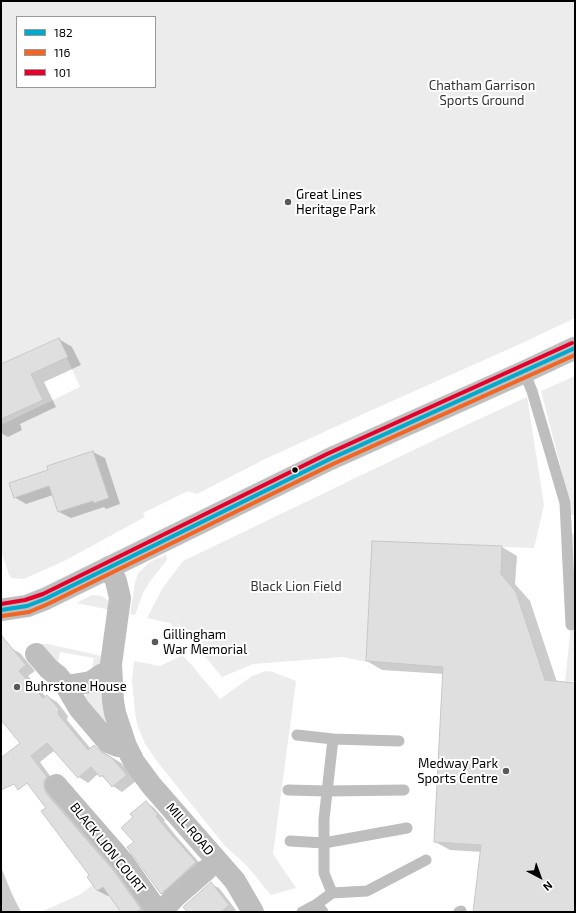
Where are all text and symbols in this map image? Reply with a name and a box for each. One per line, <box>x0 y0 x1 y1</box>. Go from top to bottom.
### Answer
legend <box>16 16 156 88</box>
text: 182 <box>54 25 73 39</box>
text: 116 <box>54 45 70 59</box>
text: 101 <box>54 65 71 79</box>
park label: Chatham Garrison Sports Ground <box>429 78 535 109</box>
place label: Great Lines Heritage Park <box>296 187 376 218</box>
marker: Great Lines Heritage Park <box>283 197 293 207</box>
unlabelled marker <box>290 465 300 475</box>
park label: Black Lion Field <box>250 579 342 595</box>
place label: Gillingham War Memorial <box>163 627 247 658</box>
marker: Gillingham War Memorial <box>150 637 160 647</box>
place label: Buhrstone House <box>25 679 127 695</box>
marker: Buhrstone House <box>12 682 22 692</box>
place label: Medway Park Sports Centre <box>417 756 498 787</box>
marker: Medway Park Sports Centre <box>501 766 511 776</box>
street label: BLACK LION COURT <box>67 800 149 896</box>
street label: MILL ROAD <box>163 800 217 858</box>
north arrow <box>520 857 560 897</box>
text: N <box>541 879 555 894</box>

